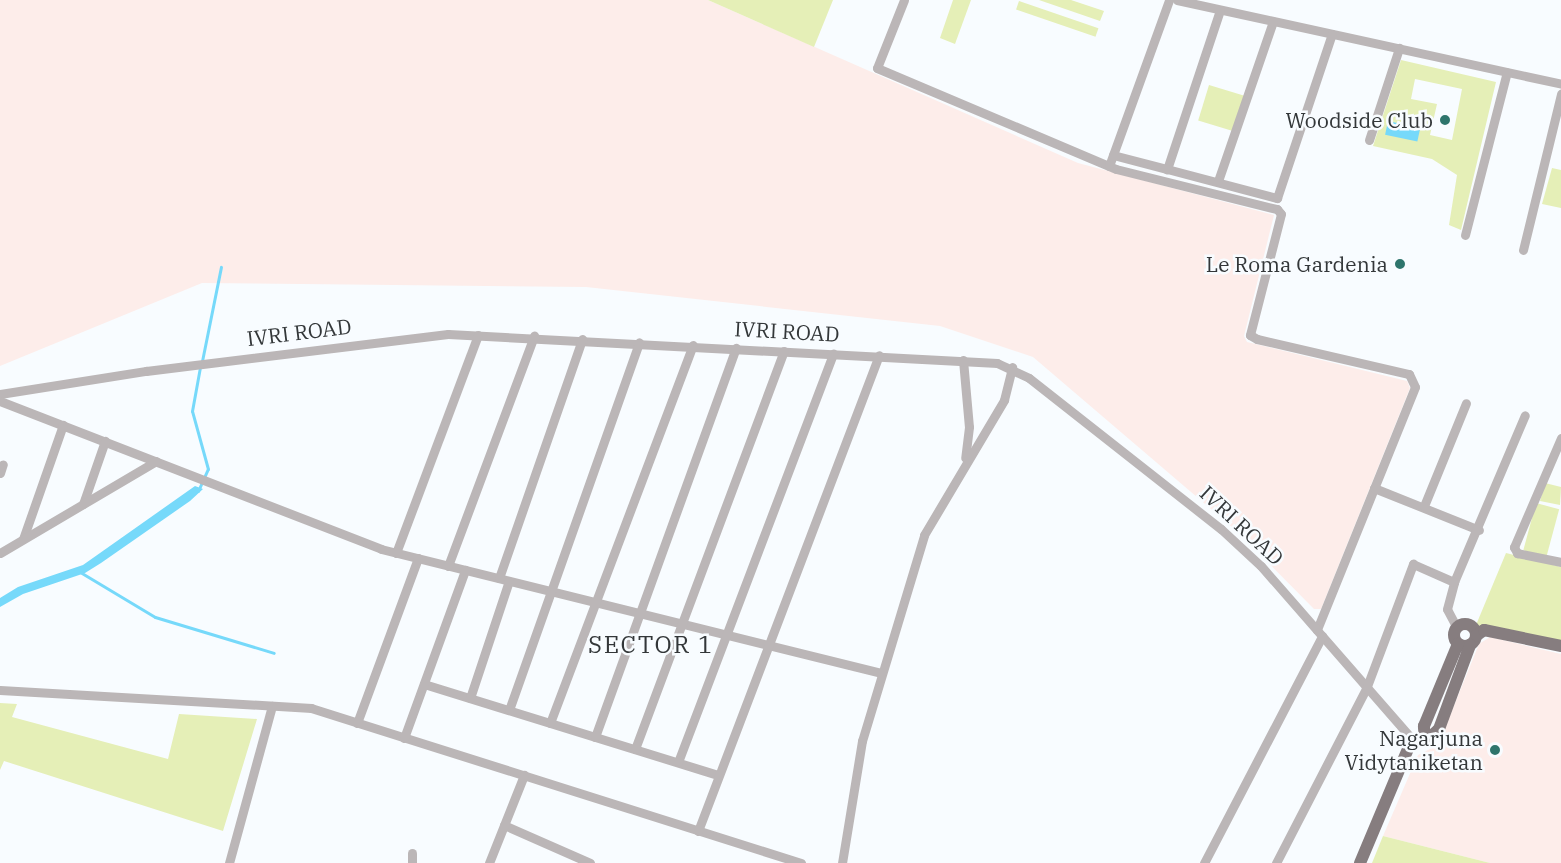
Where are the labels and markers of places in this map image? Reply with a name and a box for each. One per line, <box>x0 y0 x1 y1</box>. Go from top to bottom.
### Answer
place label: Woodside Club <box>1285 107 1433 133</box>
marker: Woodside Club <box>1438 113 1452 127</box>
place label: Le Roma Gardenia <box>1206 251 1388 277</box>
marker: Le Roma Gardenia <box>1393 257 1407 271</box>
place label: Nagarjuna Vidytaniketan <box>1344 725 1483 775</box>
marker: Nagarjuna Vidytaniketan <box>1488 743 1502 757</box>

